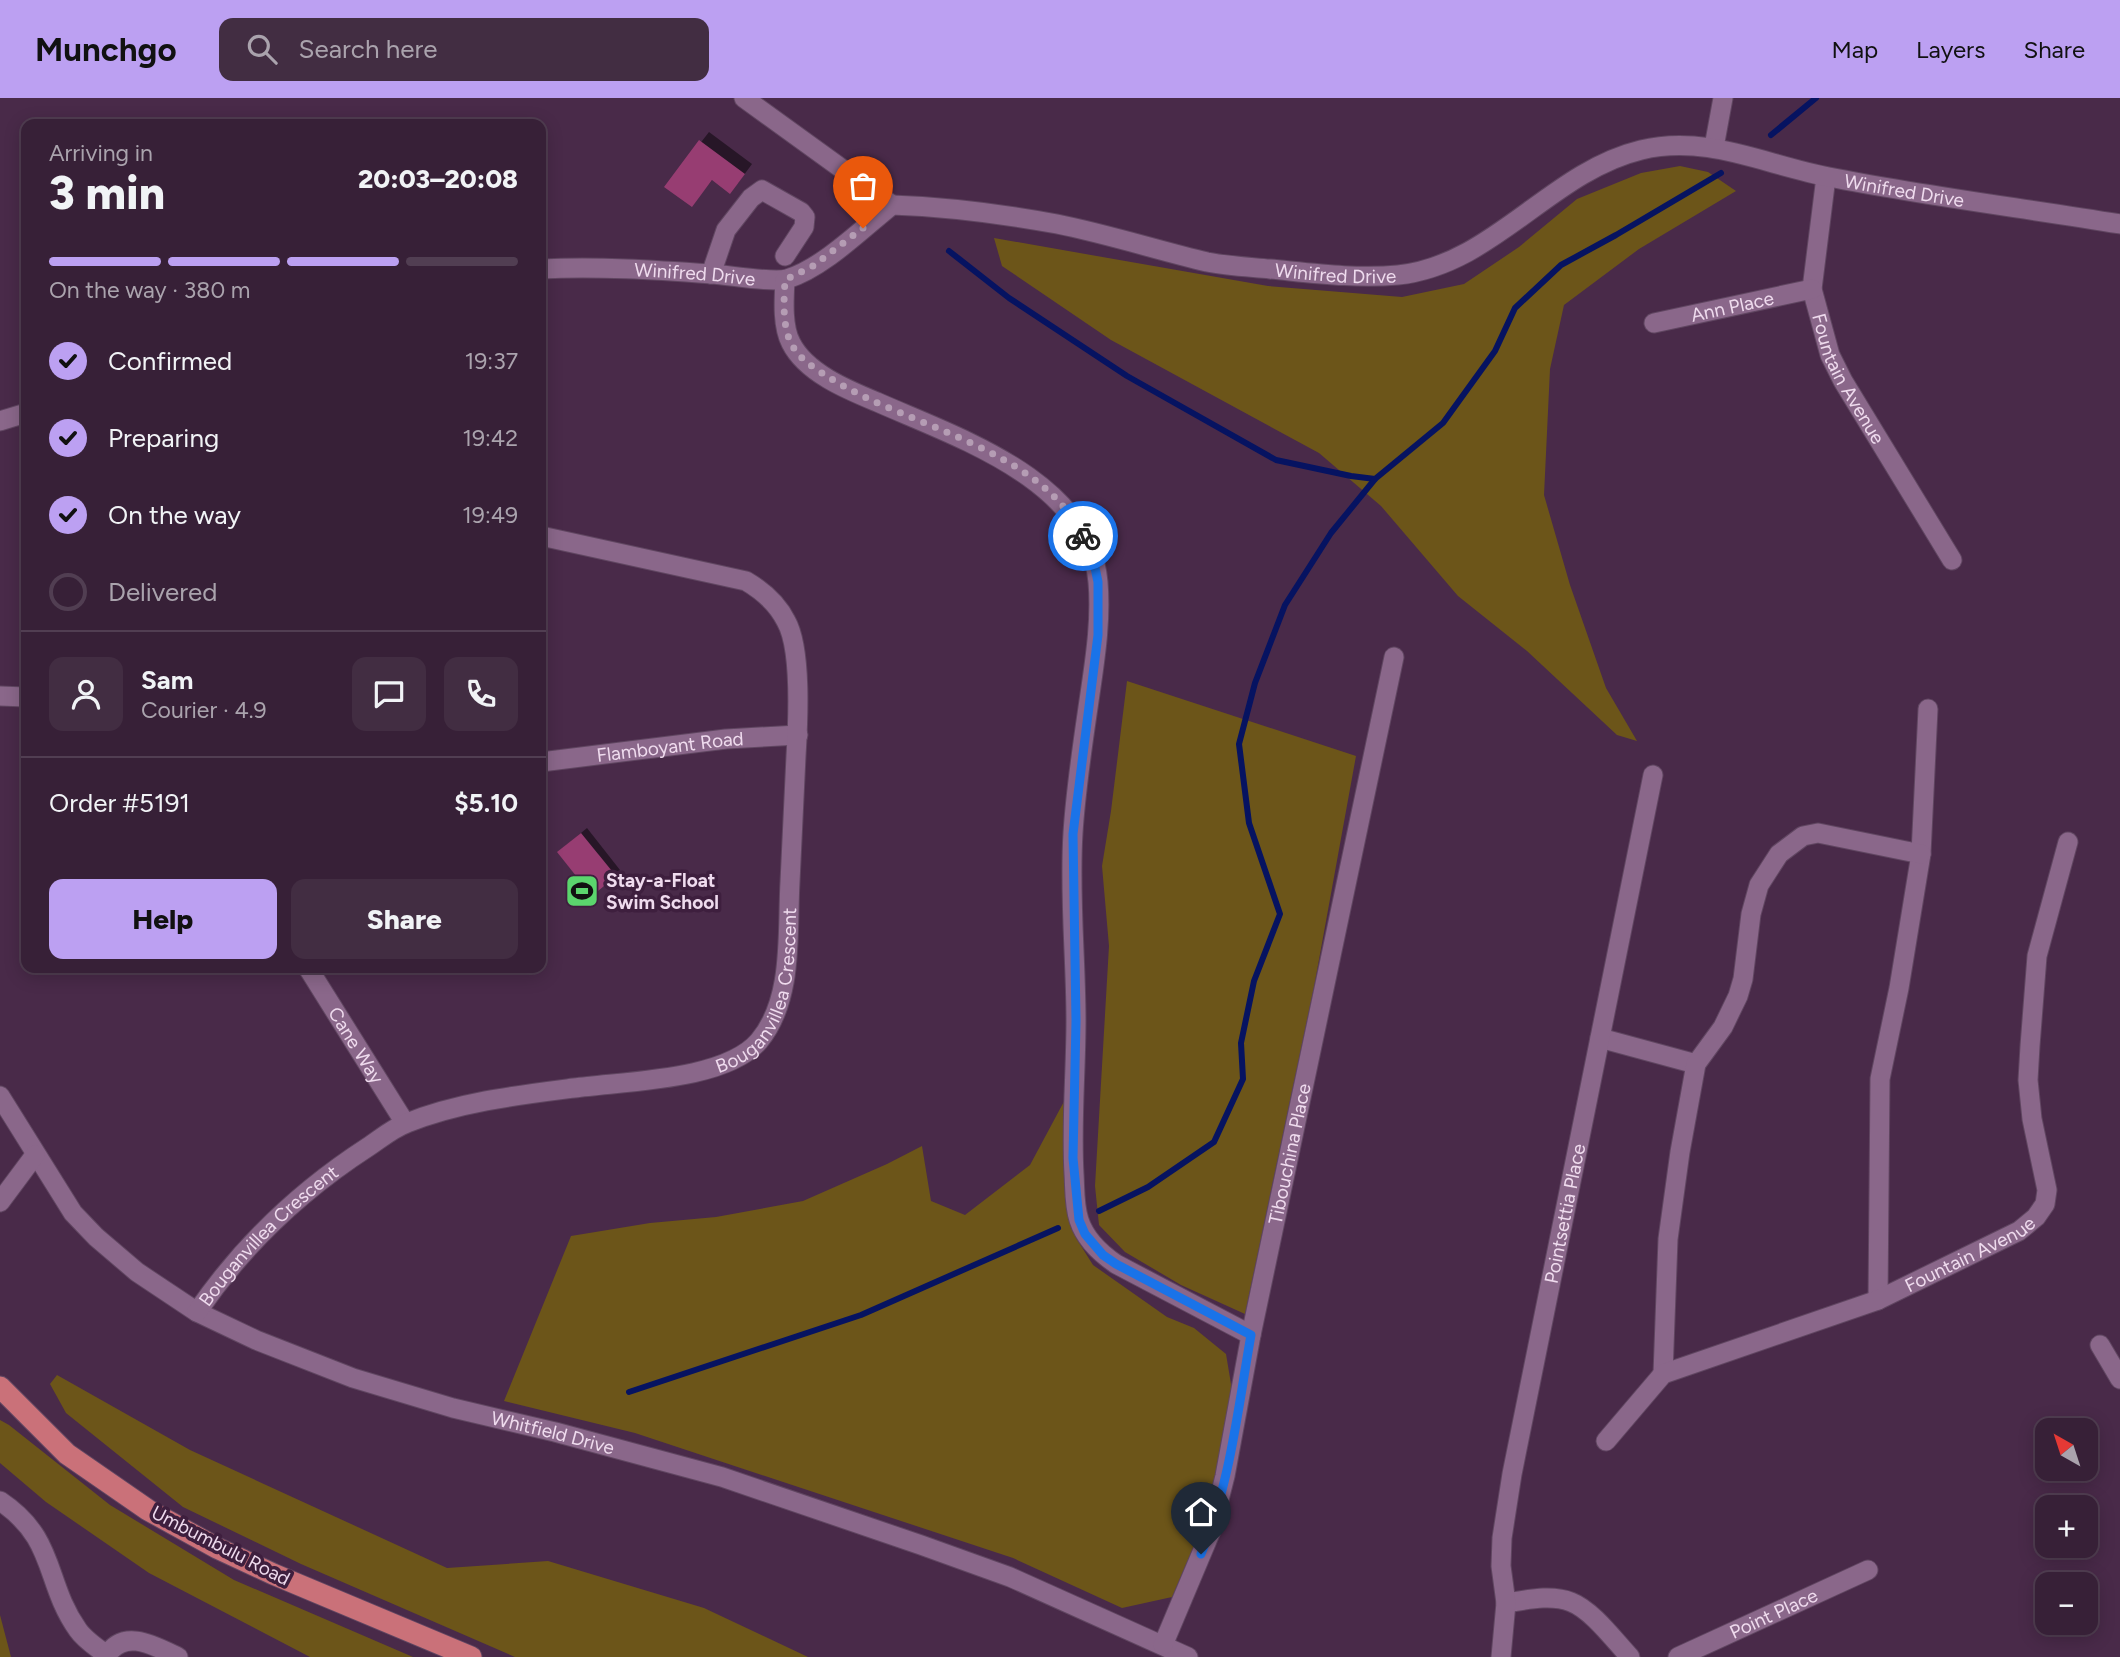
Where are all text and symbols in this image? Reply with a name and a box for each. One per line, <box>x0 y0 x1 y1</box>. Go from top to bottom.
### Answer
search box <box>219 18 709 81</box>
text: Munchgo <box>35 30 177 69</box>
icon: search <box>243 30 281 68</box>
text: Search here <box>299 33 438 65</box>
text: Map <box>1831 35 1878 64</box>
text: Layers <box>1916 35 1985 64</box>
text: Share <box>2023 35 2085 64</box>
text: Arriving in <box>49 139 153 167</box>
pin <box>833 156 893 228</box>
text: 20:03–20:08 <box>358 163 518 195</box>
text: 3 min <box>49 165 165 221</box>
icon: bag <box>844 167 882 205</box>
street label: Winifred Drive <box>1842 169 1966 212</box>
street label: Winifred Drive <box>634 258 756 291</box>
street label: Winifred Drive <box>1274 259 1397 288</box>
text: On the way · 380 m <box>49 276 250 304</box>
street label: Ann Place <box>1689 287 1776 327</box>
street label: Fountain Avenue <box>1807 311 1889 448</box>
icon: check <box>49 342 87 380</box>
text: Confirmed <box>108 345 232 377</box>
text: 19:37 <box>465 347 518 375</box>
icon: check <box>49 419 87 457</box>
text: Preparing <box>108 422 219 454</box>
text: 19:42 <box>463 424 518 452</box>
icon: check <box>49 496 87 534</box>
text: On the way <box>108 499 241 531</box>
text: 19:49 <box>462 501 518 529</box>
courier <box>1048 501 1118 571</box>
icon: bike <box>1064 517 1102 555</box>
text: Delivered <box>108 576 217 608</box>
button: person <box>49 657 123 731</box>
button: chat <box>352 657 426 731</box>
button: phone <box>444 657 518 731</box>
text: Sam <box>141 664 193 696</box>
text: Courier · 4.9 <box>141 696 267 724</box>
street label: Flamboyant Road <box>595 727 744 767</box>
text: Order #5191 <box>49 787 190 819</box>
text: $5.10 <box>454 787 518 819</box>
place label: Stay-a-Float Swim School <box>606 869 719 914</box>
sports icon: Stay-a-Float Swim School <box>563 872 601 910</box>
button: Help <box>49 879 277 959</box>
button: Share <box>291 879 518 959</box>
street label: Bouganvillea Crescent <box>712 908 801 1078</box>
street label: Cane Way <box>323 1003 388 1088</box>
street label: Tibouchina Place <box>1264 1081 1316 1227</box>
street label: Pointsettia Place <box>1540 1142 1590 1286</box>
street label: Bouganvillea Crescent <box>194 1160 343 1311</box>
street label: Fountain Avenue <box>1901 1211 2040 1297</box>
street label: Whitfield Drive <box>489 1406 617 1460</box>
north arrow <box>2035 1418 2098 1480</box>
map controls <box>2035 1418 2098 1635</box>
pin <box>1171 1482 1231 1554</box>
icon: home <box>1182 1493 1220 1531</box>
button: + <box>2035 1495 2098 1558</box>
street label: Umbumbulu Road <box>148 1501 294 1590</box>
button: − <box>2035 1572 2098 1635</box>
street label: Point Place <box>1726 1584 1821 1644</box>

